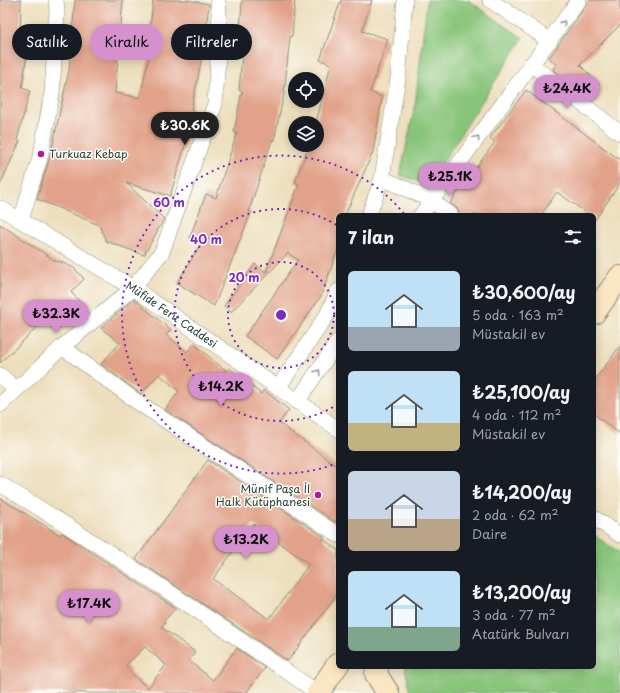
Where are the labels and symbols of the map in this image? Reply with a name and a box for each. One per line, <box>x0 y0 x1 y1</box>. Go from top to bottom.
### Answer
one-way arrow <box>558 20 565 27</box>
pin: ₺24.4K <box>534 75 600 109</box>
pin: ₺30.6K <box>152 112 218 146</box>
one-way arrow <box>472 135 480 142</box>
place label: Turkuaz Kebap <box>49 145 127 162</box>
marker: Turkuaz Kebap <box>36 149 46 159</box>
pin: ₺25.1K <box>417 163 483 197</box>
text: 60 m <box>153 193 185 211</box>
text: 40 m <box>190 230 222 248</box>
text: 20 m <box>228 268 260 286</box>
street label: Müfide Ferit Caddesi <box>123 277 221 352</box>
pin: ₺32.3K <box>23 300 89 334</box>
centre of rings <box>274 308 288 322</box>
one-way arrow <box>313 369 320 376</box>
pin: ₺14.2K <box>188 373 254 407</box>
place label: Münif Paşa İl Halk Kütüphanesi <box>216 480 310 510</box>
marker: Münif Paşa İl Halk Kütüphanesi <box>313 490 323 500</box>
pin: ₺13.2K <box>213 526 279 560</box>
pin: ₺17.4K <box>56 590 122 624</box>

